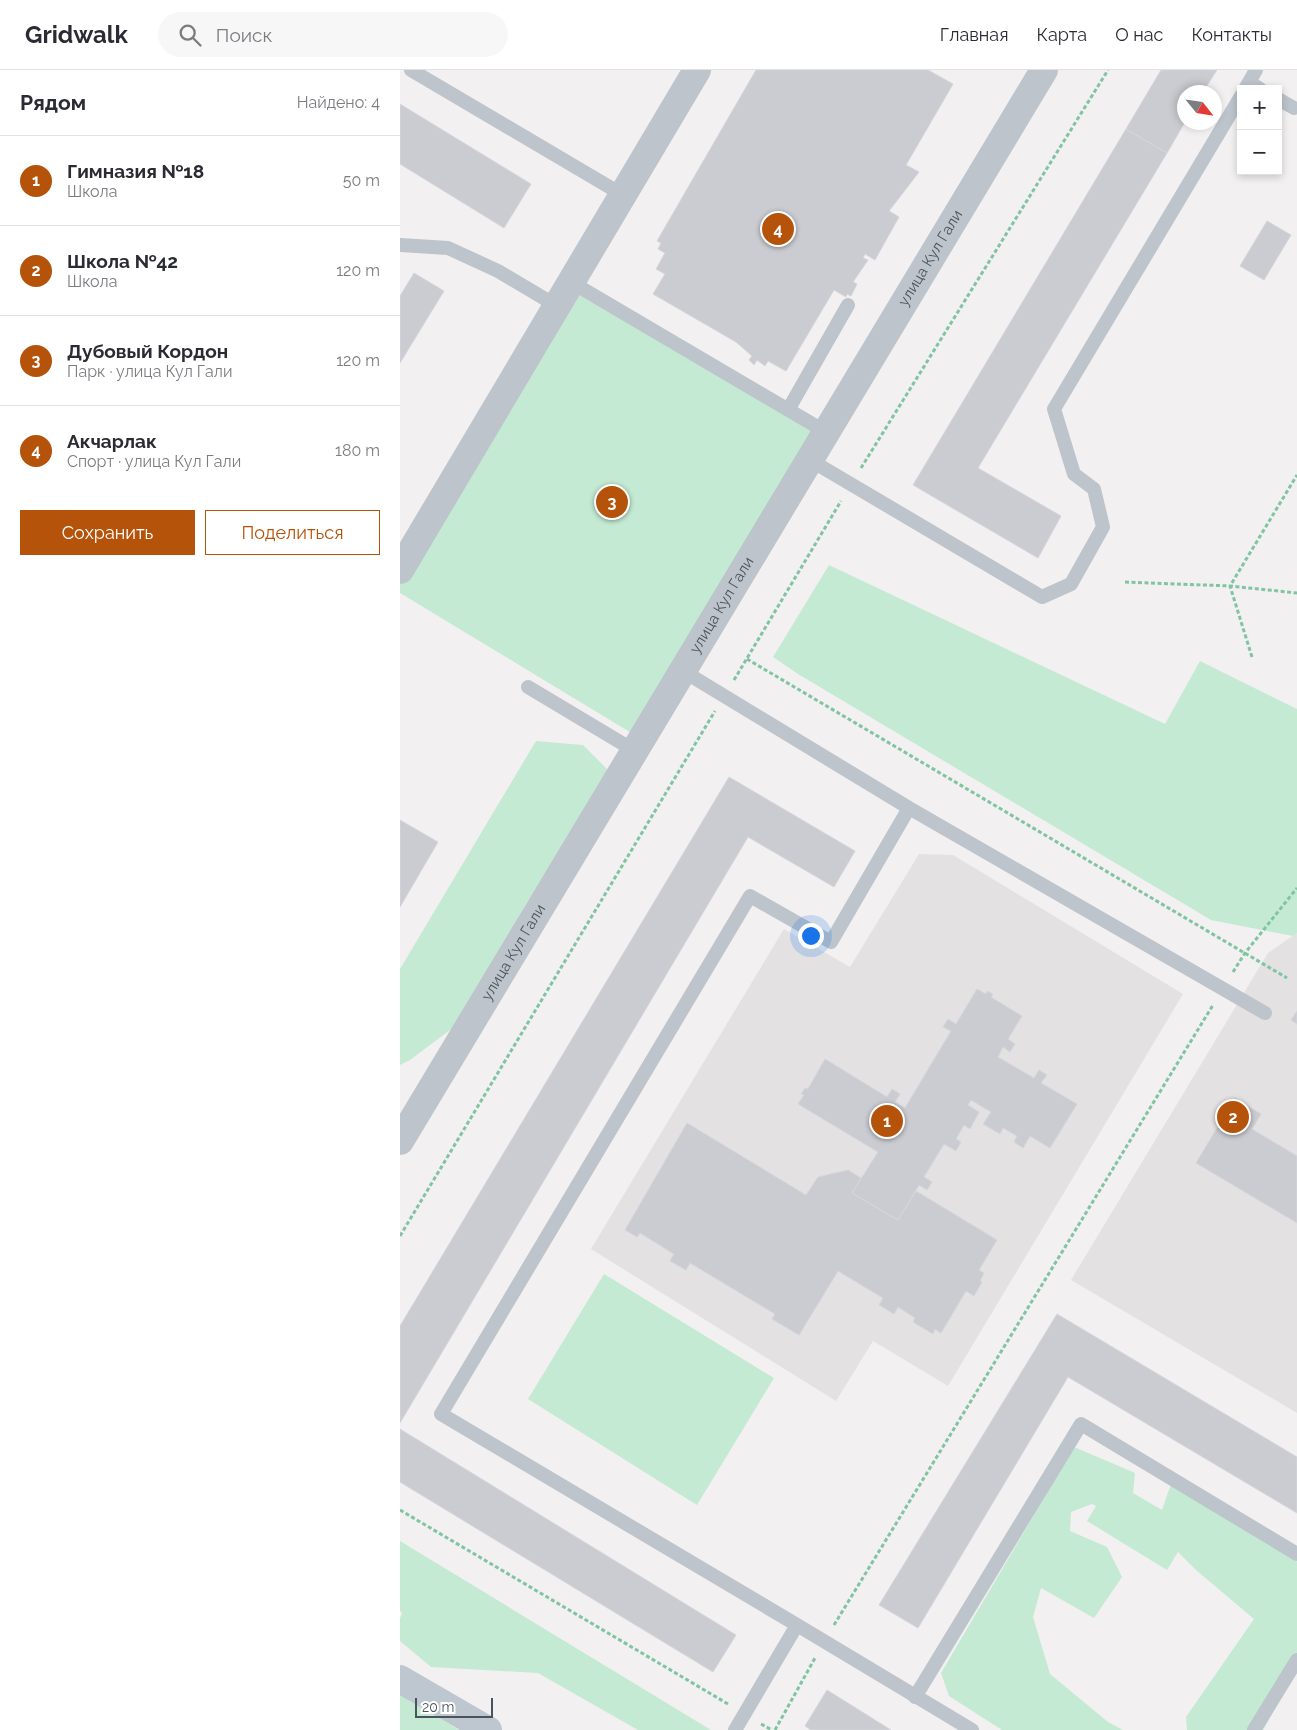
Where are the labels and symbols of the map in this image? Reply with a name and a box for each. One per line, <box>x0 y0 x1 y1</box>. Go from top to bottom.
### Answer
north arrow <box>1177 85 1222 130</box>
street label: улица Кул Гали <box>894 207 966 309</box>
pin: 4 <box>762 210 794 248</box>
pin: 3 <box>596 483 628 521</box>
street label: улица Кул Гали <box>686 554 757 657</box>
street label: улица Кул Гали <box>478 901 549 1004</box>
your location <box>798 923 824 949</box>
pin: 2 <box>1217 1098 1249 1136</box>
pin: 1 <box>871 1102 903 1140</box>
scale bar <box>415 1695 492 1718</box>

